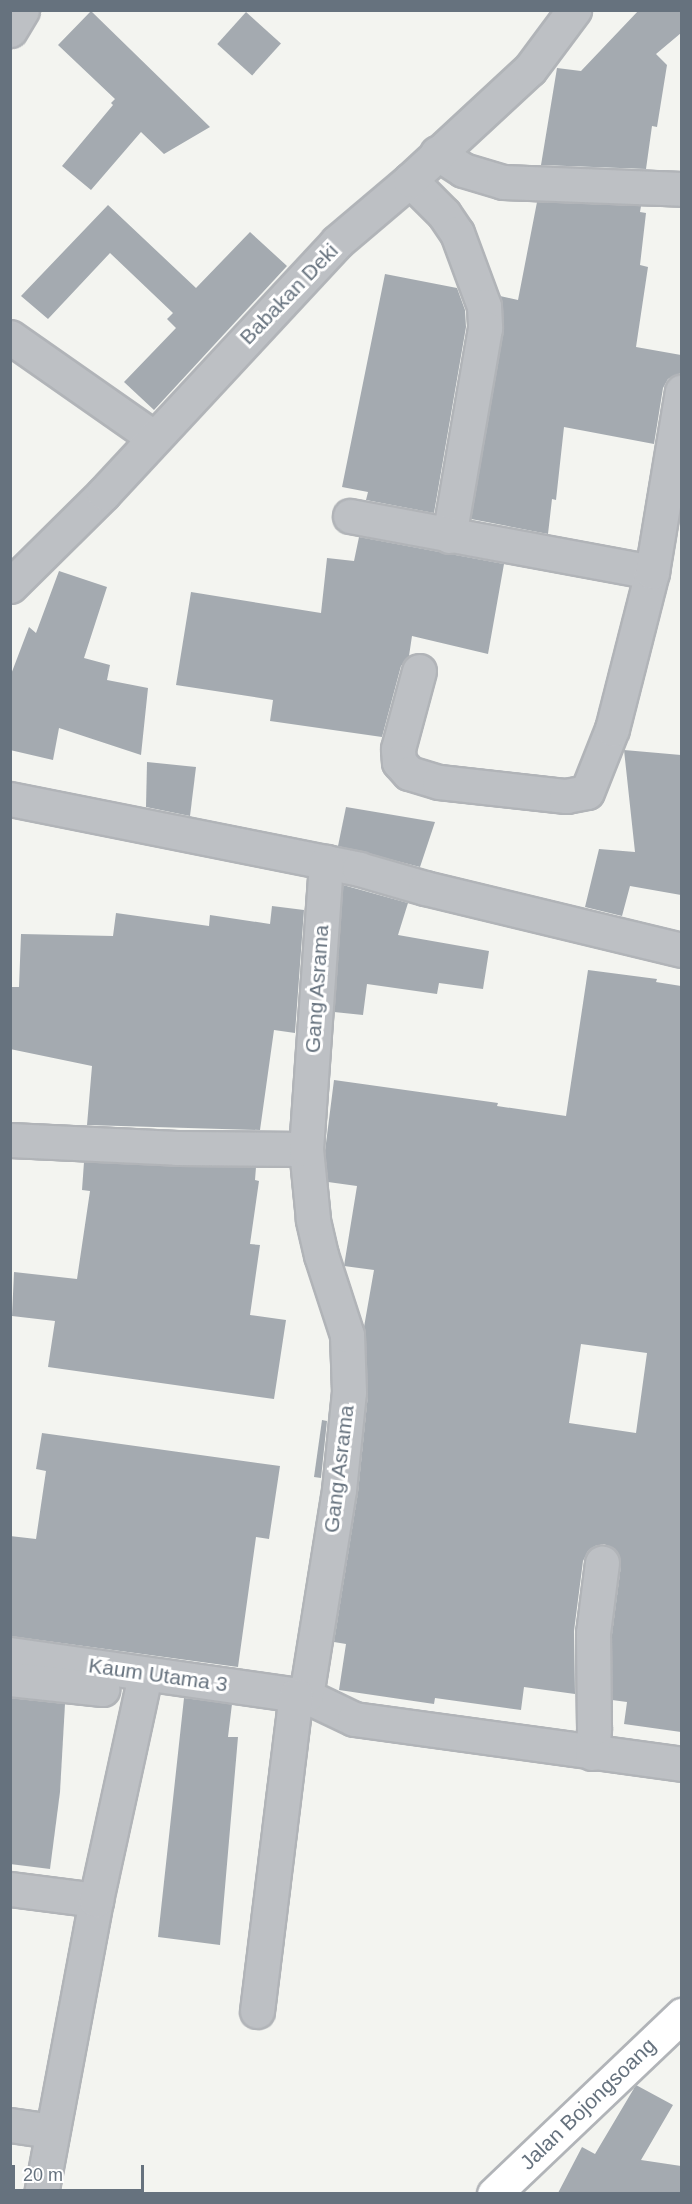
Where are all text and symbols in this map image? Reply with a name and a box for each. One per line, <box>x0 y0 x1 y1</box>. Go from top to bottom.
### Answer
street label: Babakan Deki <box>235 238 343 350</box>
street label: Gang Asrama <box>300 923 334 1055</box>
street label: Gang Asrama <box>319 1403 359 1535</box>
street label: Kaum Utama 3 <box>87 1653 229 1697</box>
street label: Jalan Bojongsoang <box>515 2033 661 2175</box>
scale bar <box>15 2153 147 2191</box>
text: 20 m <box>23 2165 63 2185</box>

